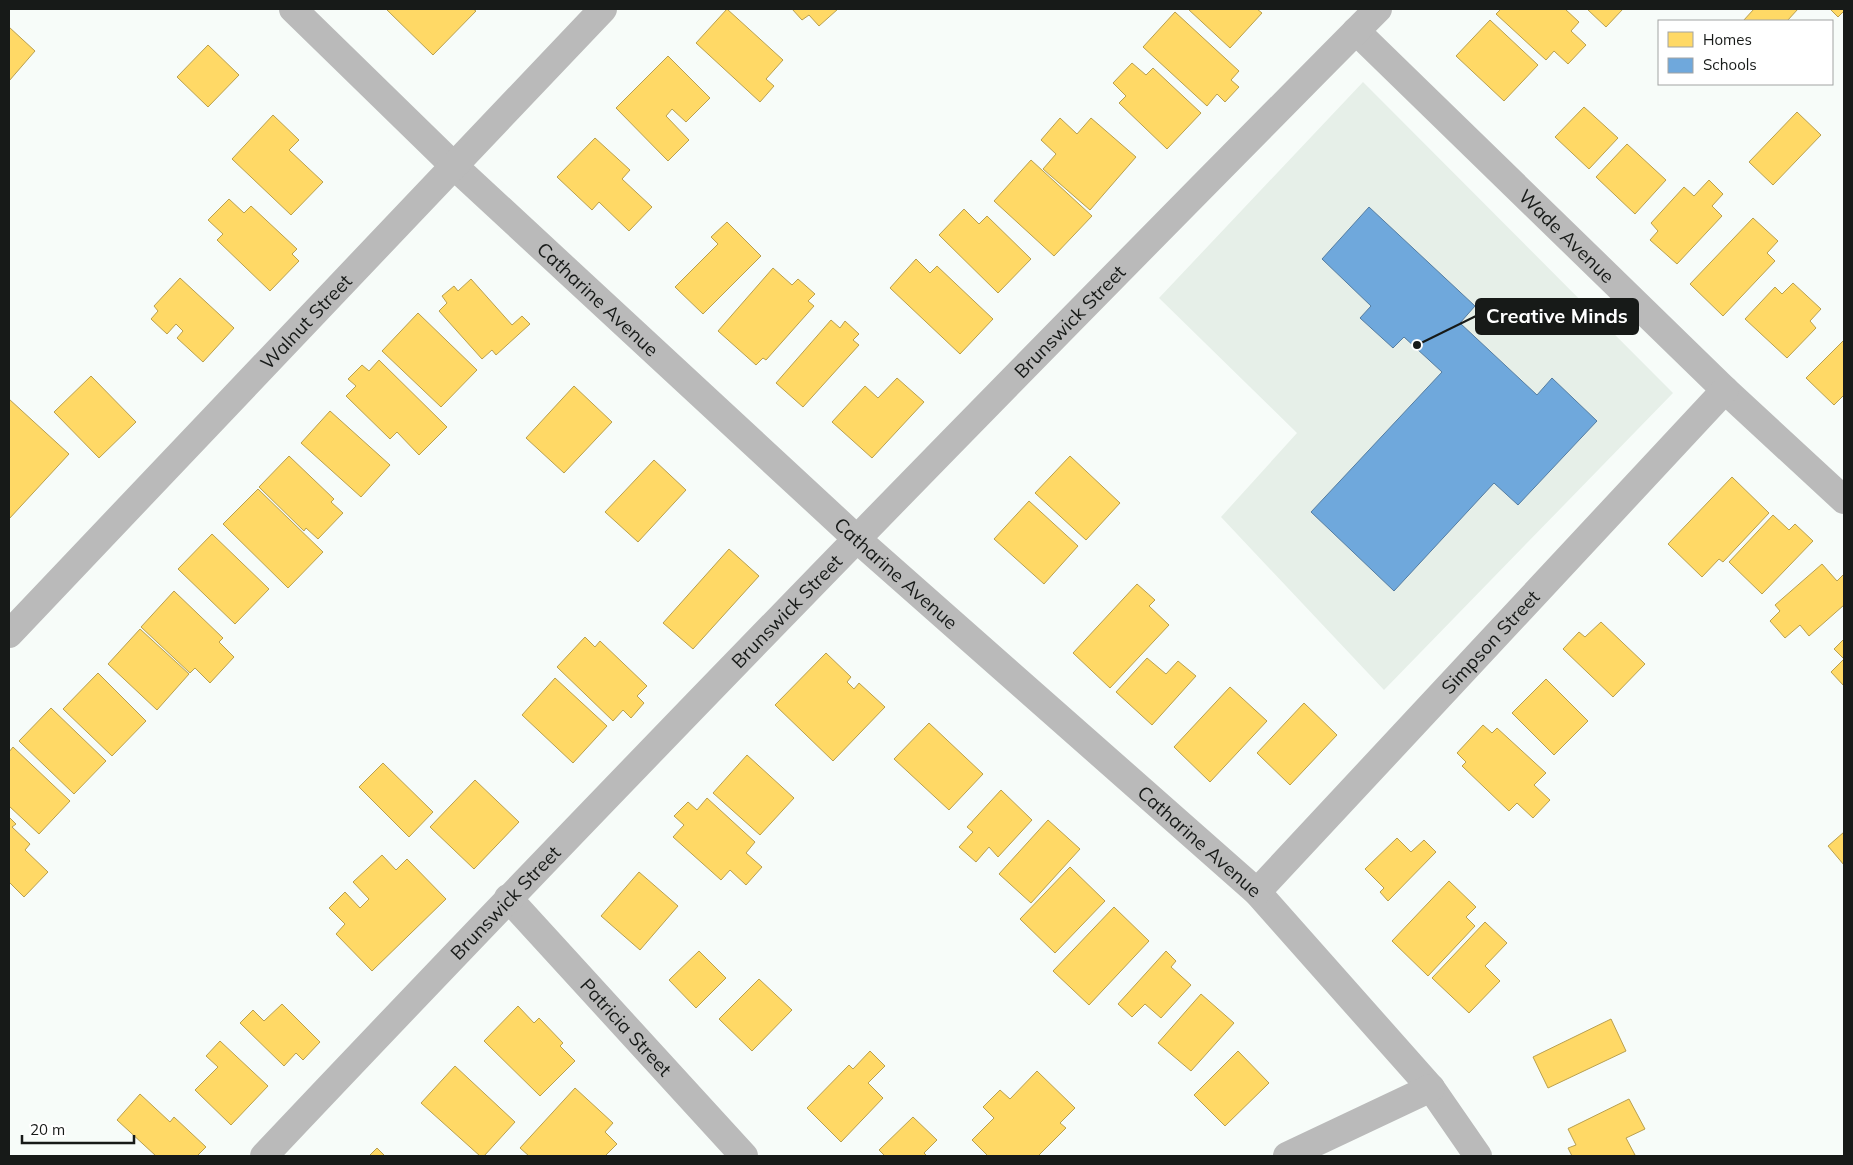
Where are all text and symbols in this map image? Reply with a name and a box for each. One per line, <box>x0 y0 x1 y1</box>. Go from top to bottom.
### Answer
legend <box>1658 20 1833 85</box>
text: Homes <box>1703 30 1752 49</box>
text: Schools <box>1703 55 1757 74</box>
street label: Wade Avenue <box>1514 184 1620 288</box>
street label: Catharine Avenue <box>532 237 664 361</box>
street label: Brunswick Street <box>1009 260 1131 383</box>
street label: Walnut Street <box>255 269 357 374</box>
callout: Creative Minds <box>1476 299 1638 334</box>
text: Creative Minds <box>1486 303 1628 328</box>
street label: Catharine Avenue <box>829 512 963 634</box>
street label: Brunswick Street <box>726 549 847 673</box>
street label: Simpson Street <box>1436 585 1545 699</box>
street label: Catharine Avenue <box>1133 780 1267 902</box>
street label: Brunswick Street <box>445 840 566 965</box>
street label: Patricia Street <box>575 973 677 1081</box>
scale bar <box>22 1112 135 1144</box>
text: 20 m <box>30 1120 65 1139</box>

